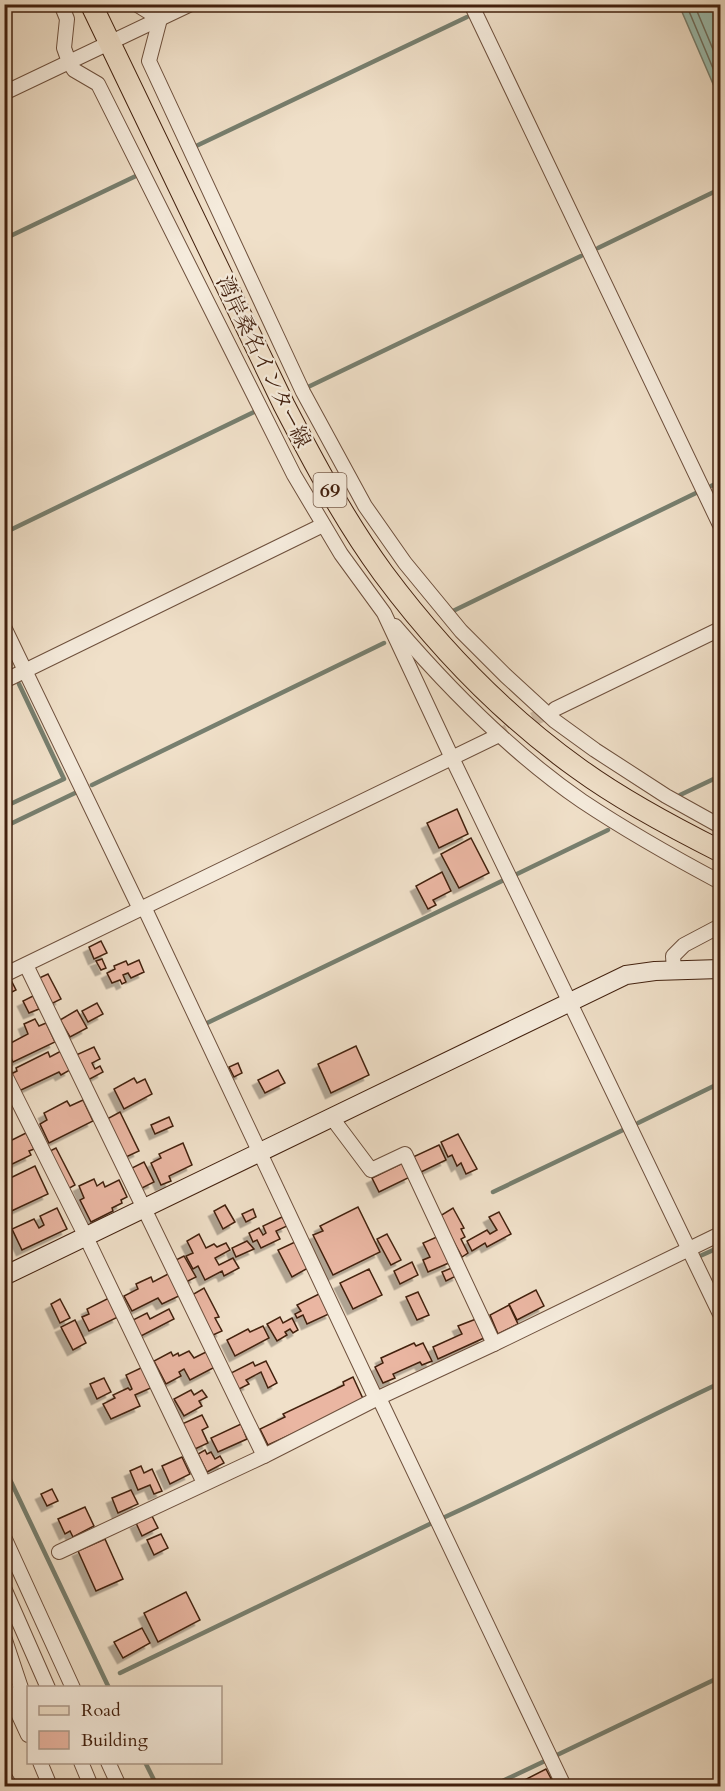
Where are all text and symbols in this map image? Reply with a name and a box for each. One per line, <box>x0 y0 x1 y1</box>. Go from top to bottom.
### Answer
street label: 湾岸桑名インター線 <box>209 271 317 453</box>
road number: 69 <box>314 473 346 507</box>
legend <box>27 1686 222 1764</box>
text: Road <box>81 1698 121 1723</box>
text: Building <box>81 1728 149 1753</box>

